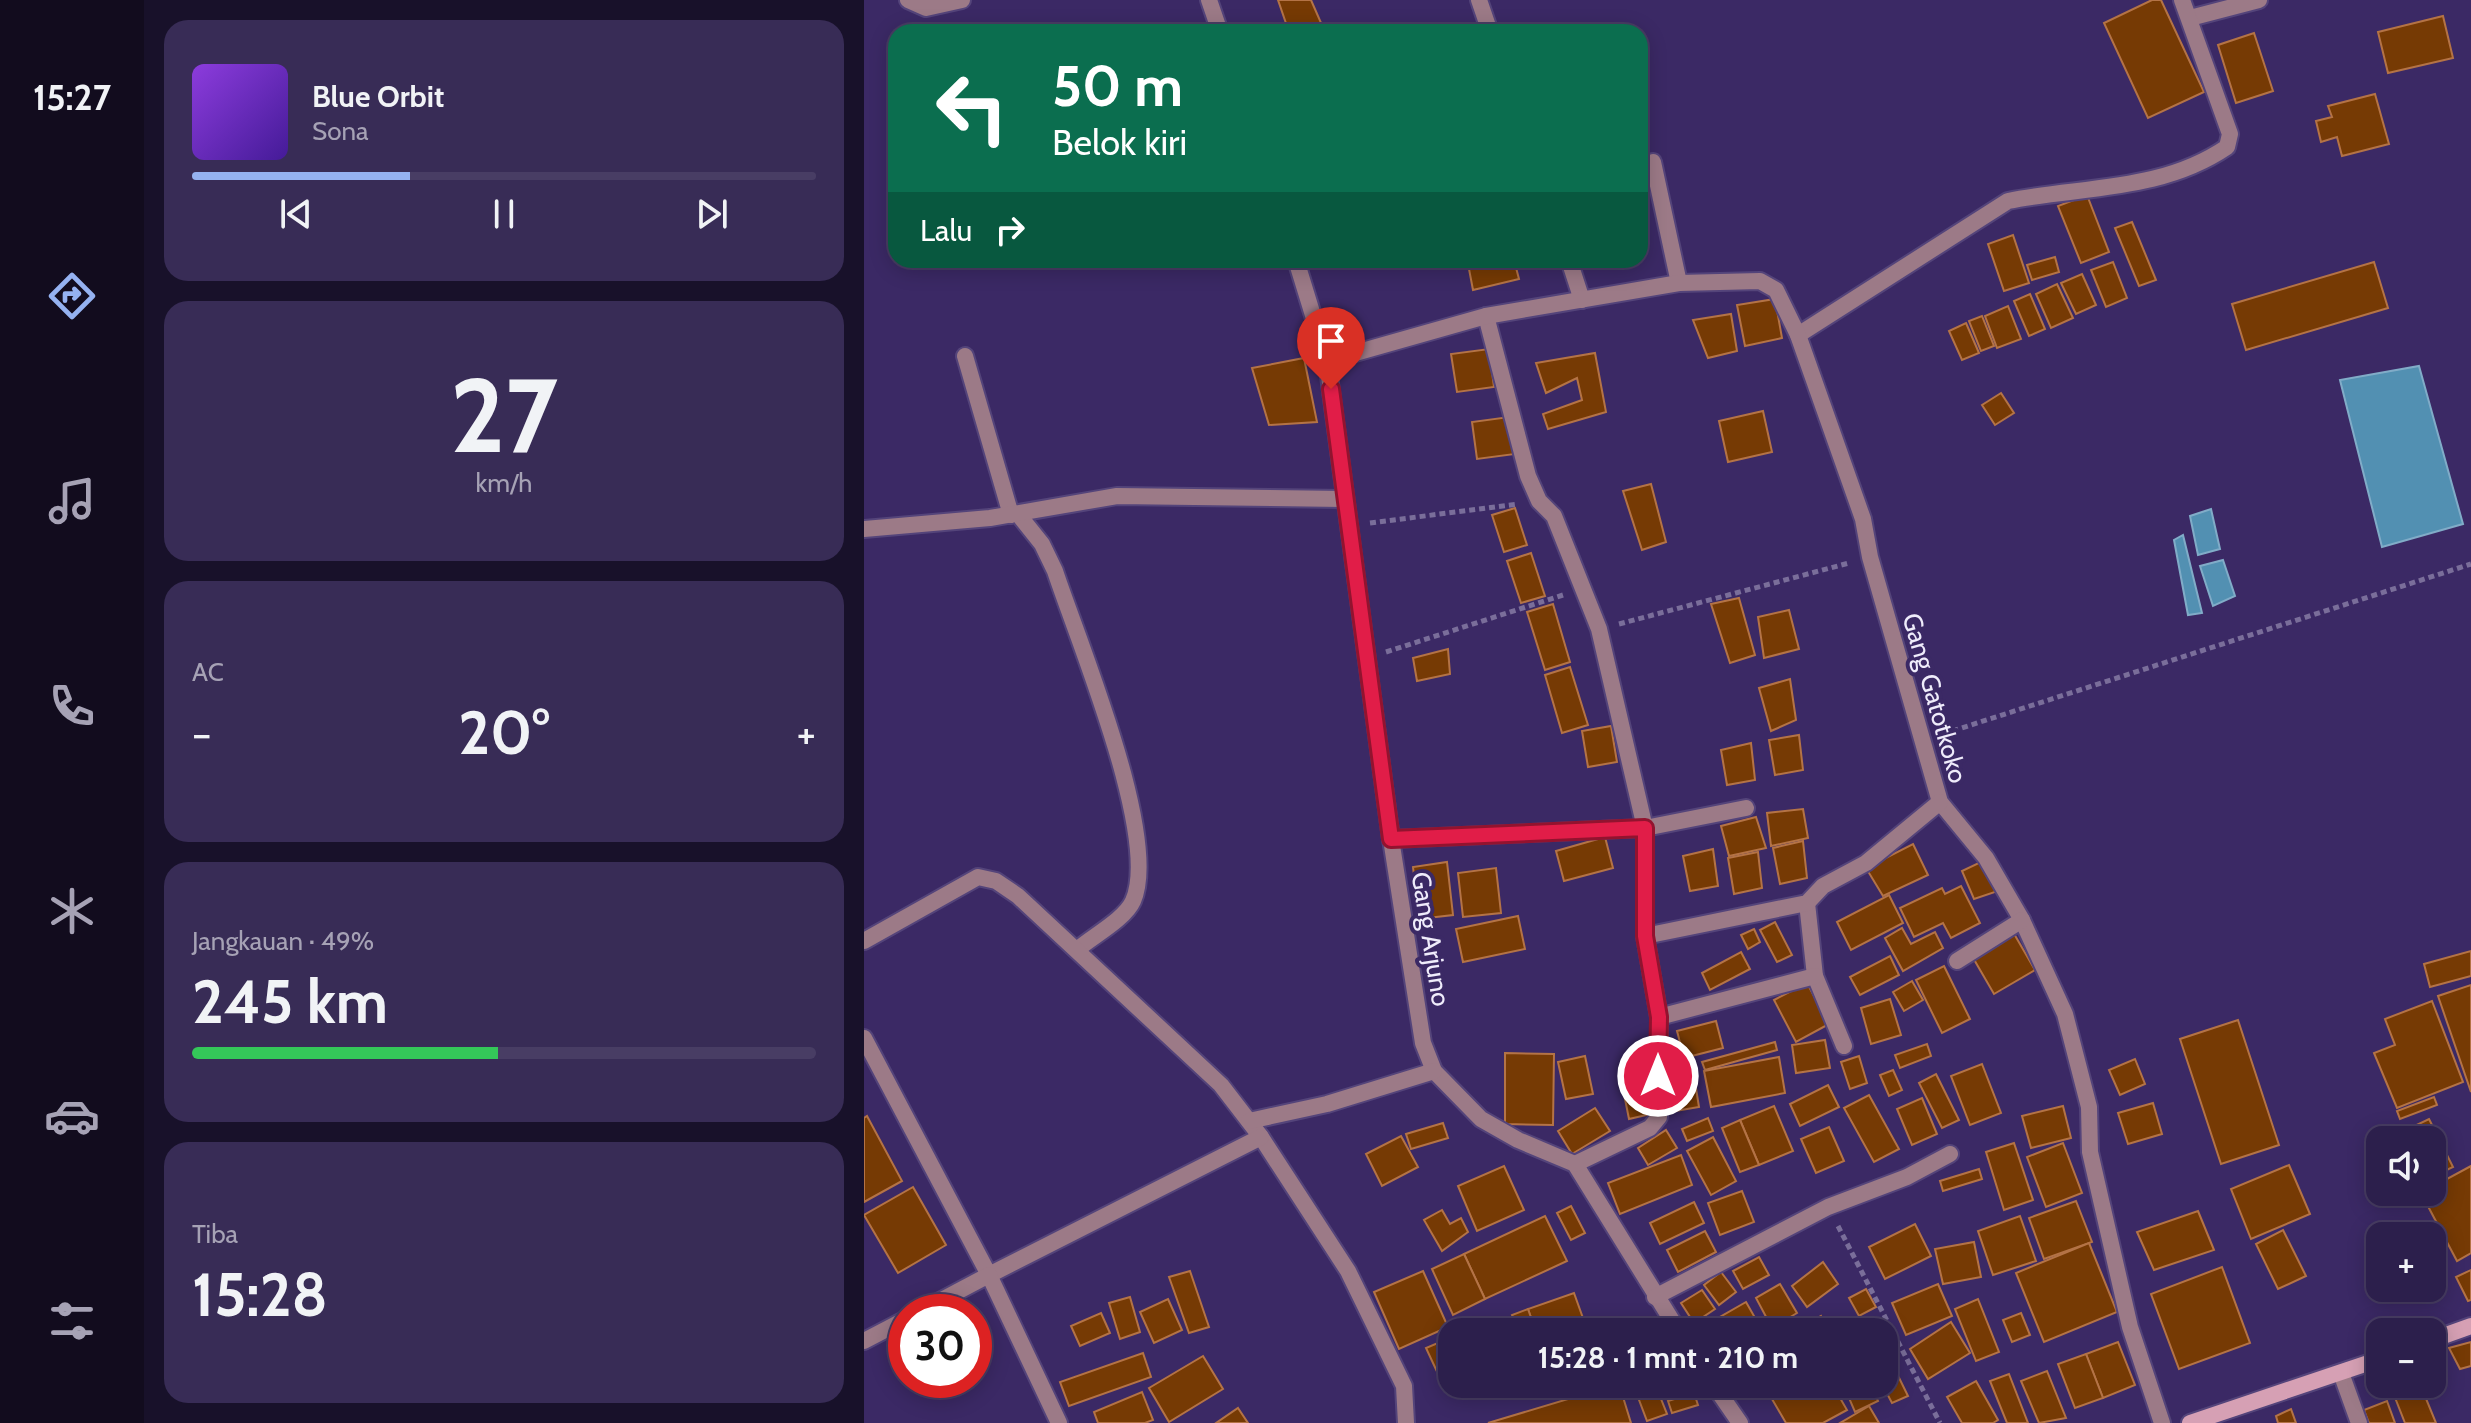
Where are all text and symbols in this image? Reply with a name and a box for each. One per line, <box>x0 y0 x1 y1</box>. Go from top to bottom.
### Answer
text: 50 m <box>1052 52 1183 120</box>
icon: left <box>920 56 1024 160</box>
text: 15:27 <box>33 75 111 119</box>
text: Blue Orbit <box>312 78 444 115</box>
text: Sona <box>312 115 369 147</box>
text: Belok kiri <box>1052 120 1187 164</box>
icon: previous <box>274 192 318 236</box>
icon: pause <box>482 192 526 236</box>
icon: next <box>690 192 734 236</box>
icon: right <box>988 208 1032 252</box>
text: Lalu <box>920 212 972 249</box>
icon: directions <box>44 268 100 324</box>
pin <box>1297 307 1365 389</box>
icon: arrive <box>1309 319 1353 363</box>
text: 27 <box>450 352 558 478</box>
text: km/h <box>476 467 532 499</box>
icon: music <box>44 473 100 529</box>
street label: Gang Gatotkoko <box>1895 609 1975 787</box>
text: AC <box>192 656 224 688</box>
icon: phone <box>44 678 100 734</box>
text: 20° <box>458 696 550 769</box>
text: − <box>192 707 211 760</box>
text: + <box>797 707 816 760</box>
street label: Gang Arjuno <box>1405 870 1457 1008</box>
icon: climate <box>44 883 100 939</box>
text: Jangkauan · 49% <box>192 925 374 957</box>
text: 245 km <box>192 965 388 1038</box>
position arrow <box>1616 1034 1700 1118</box>
icon: car <box>44 1088 100 1144</box>
map controls <box>2366 1126 2446 1398</box>
button: sound <box>2366 1126 2446 1206</box>
text: Tiba <box>192 1218 238 1250</box>
button: + <box>2366 1222 2446 1302</box>
text: 15:28 <box>192 1258 328 1331</box>
icon: filters <box>44 1293 100 1349</box>
speed limit sign: 30 <box>888 1294 992 1398</box>
button: − <box>2366 1318 2446 1398</box>
text: 15:28 · 1 mnt · 210 m <box>1538 1339 1798 1376</box>

